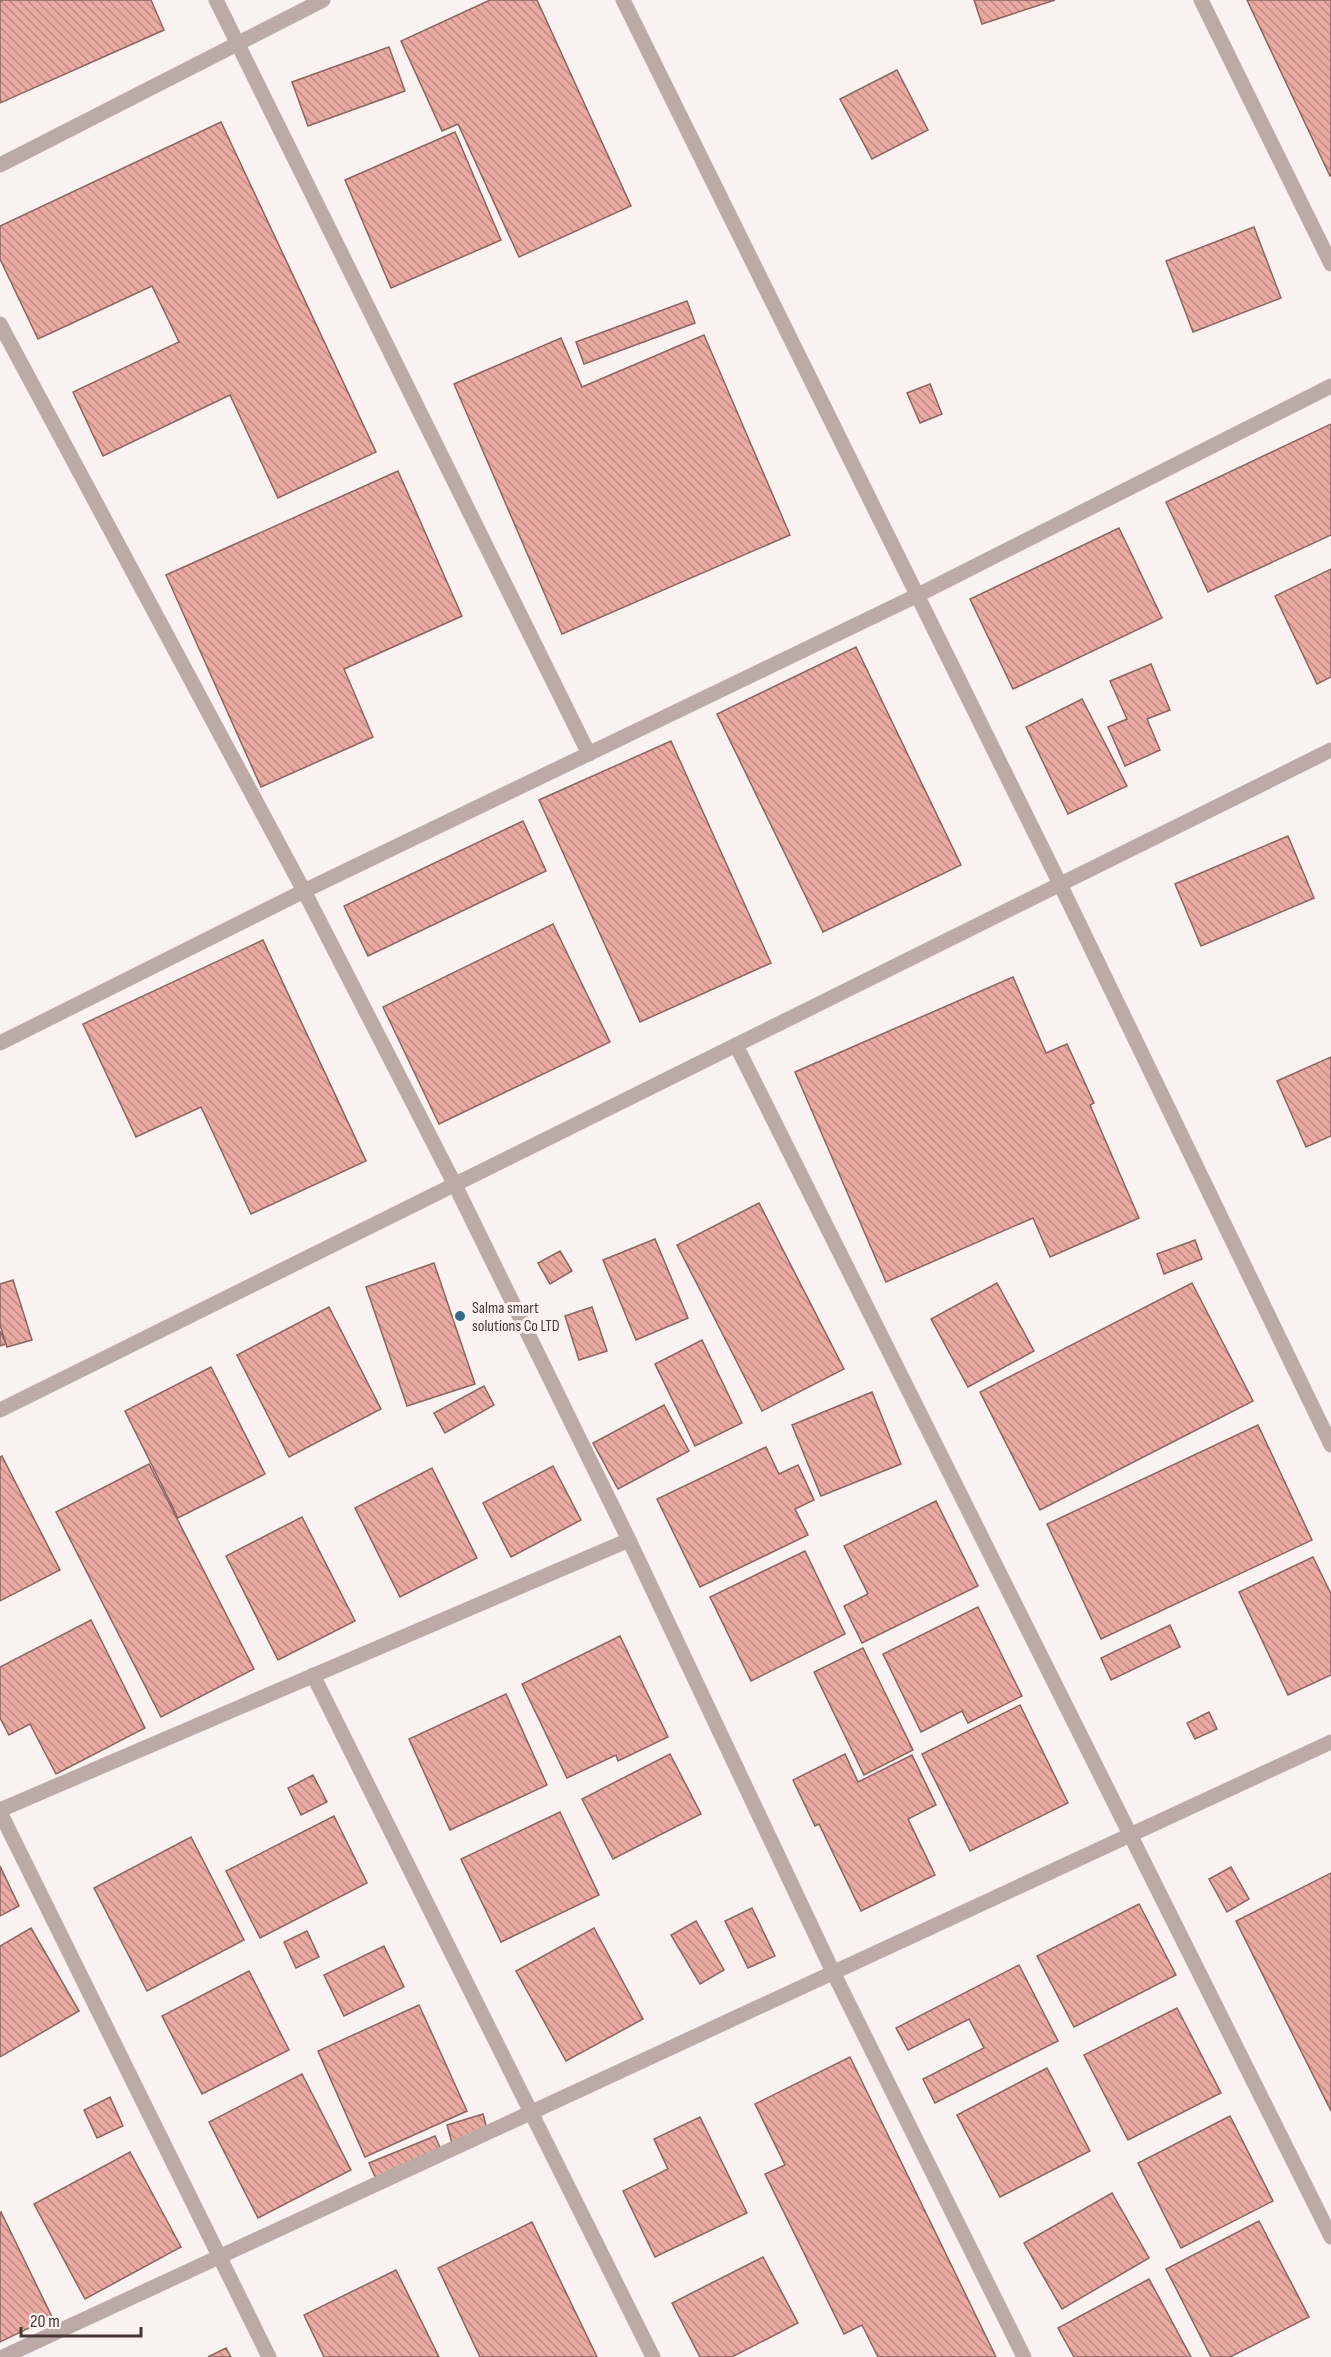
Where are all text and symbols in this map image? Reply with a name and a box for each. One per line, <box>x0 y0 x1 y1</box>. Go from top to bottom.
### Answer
place label: Salma smart solutions Co LTD <box>472 1299 560 1336</box>
marker: Salma smart solutions Co LTD <box>453 1309 467 1323</box>
scale bar <box>21 2300 141 2338</box>
text: 20 m <box>30 2311 60 2332</box>

